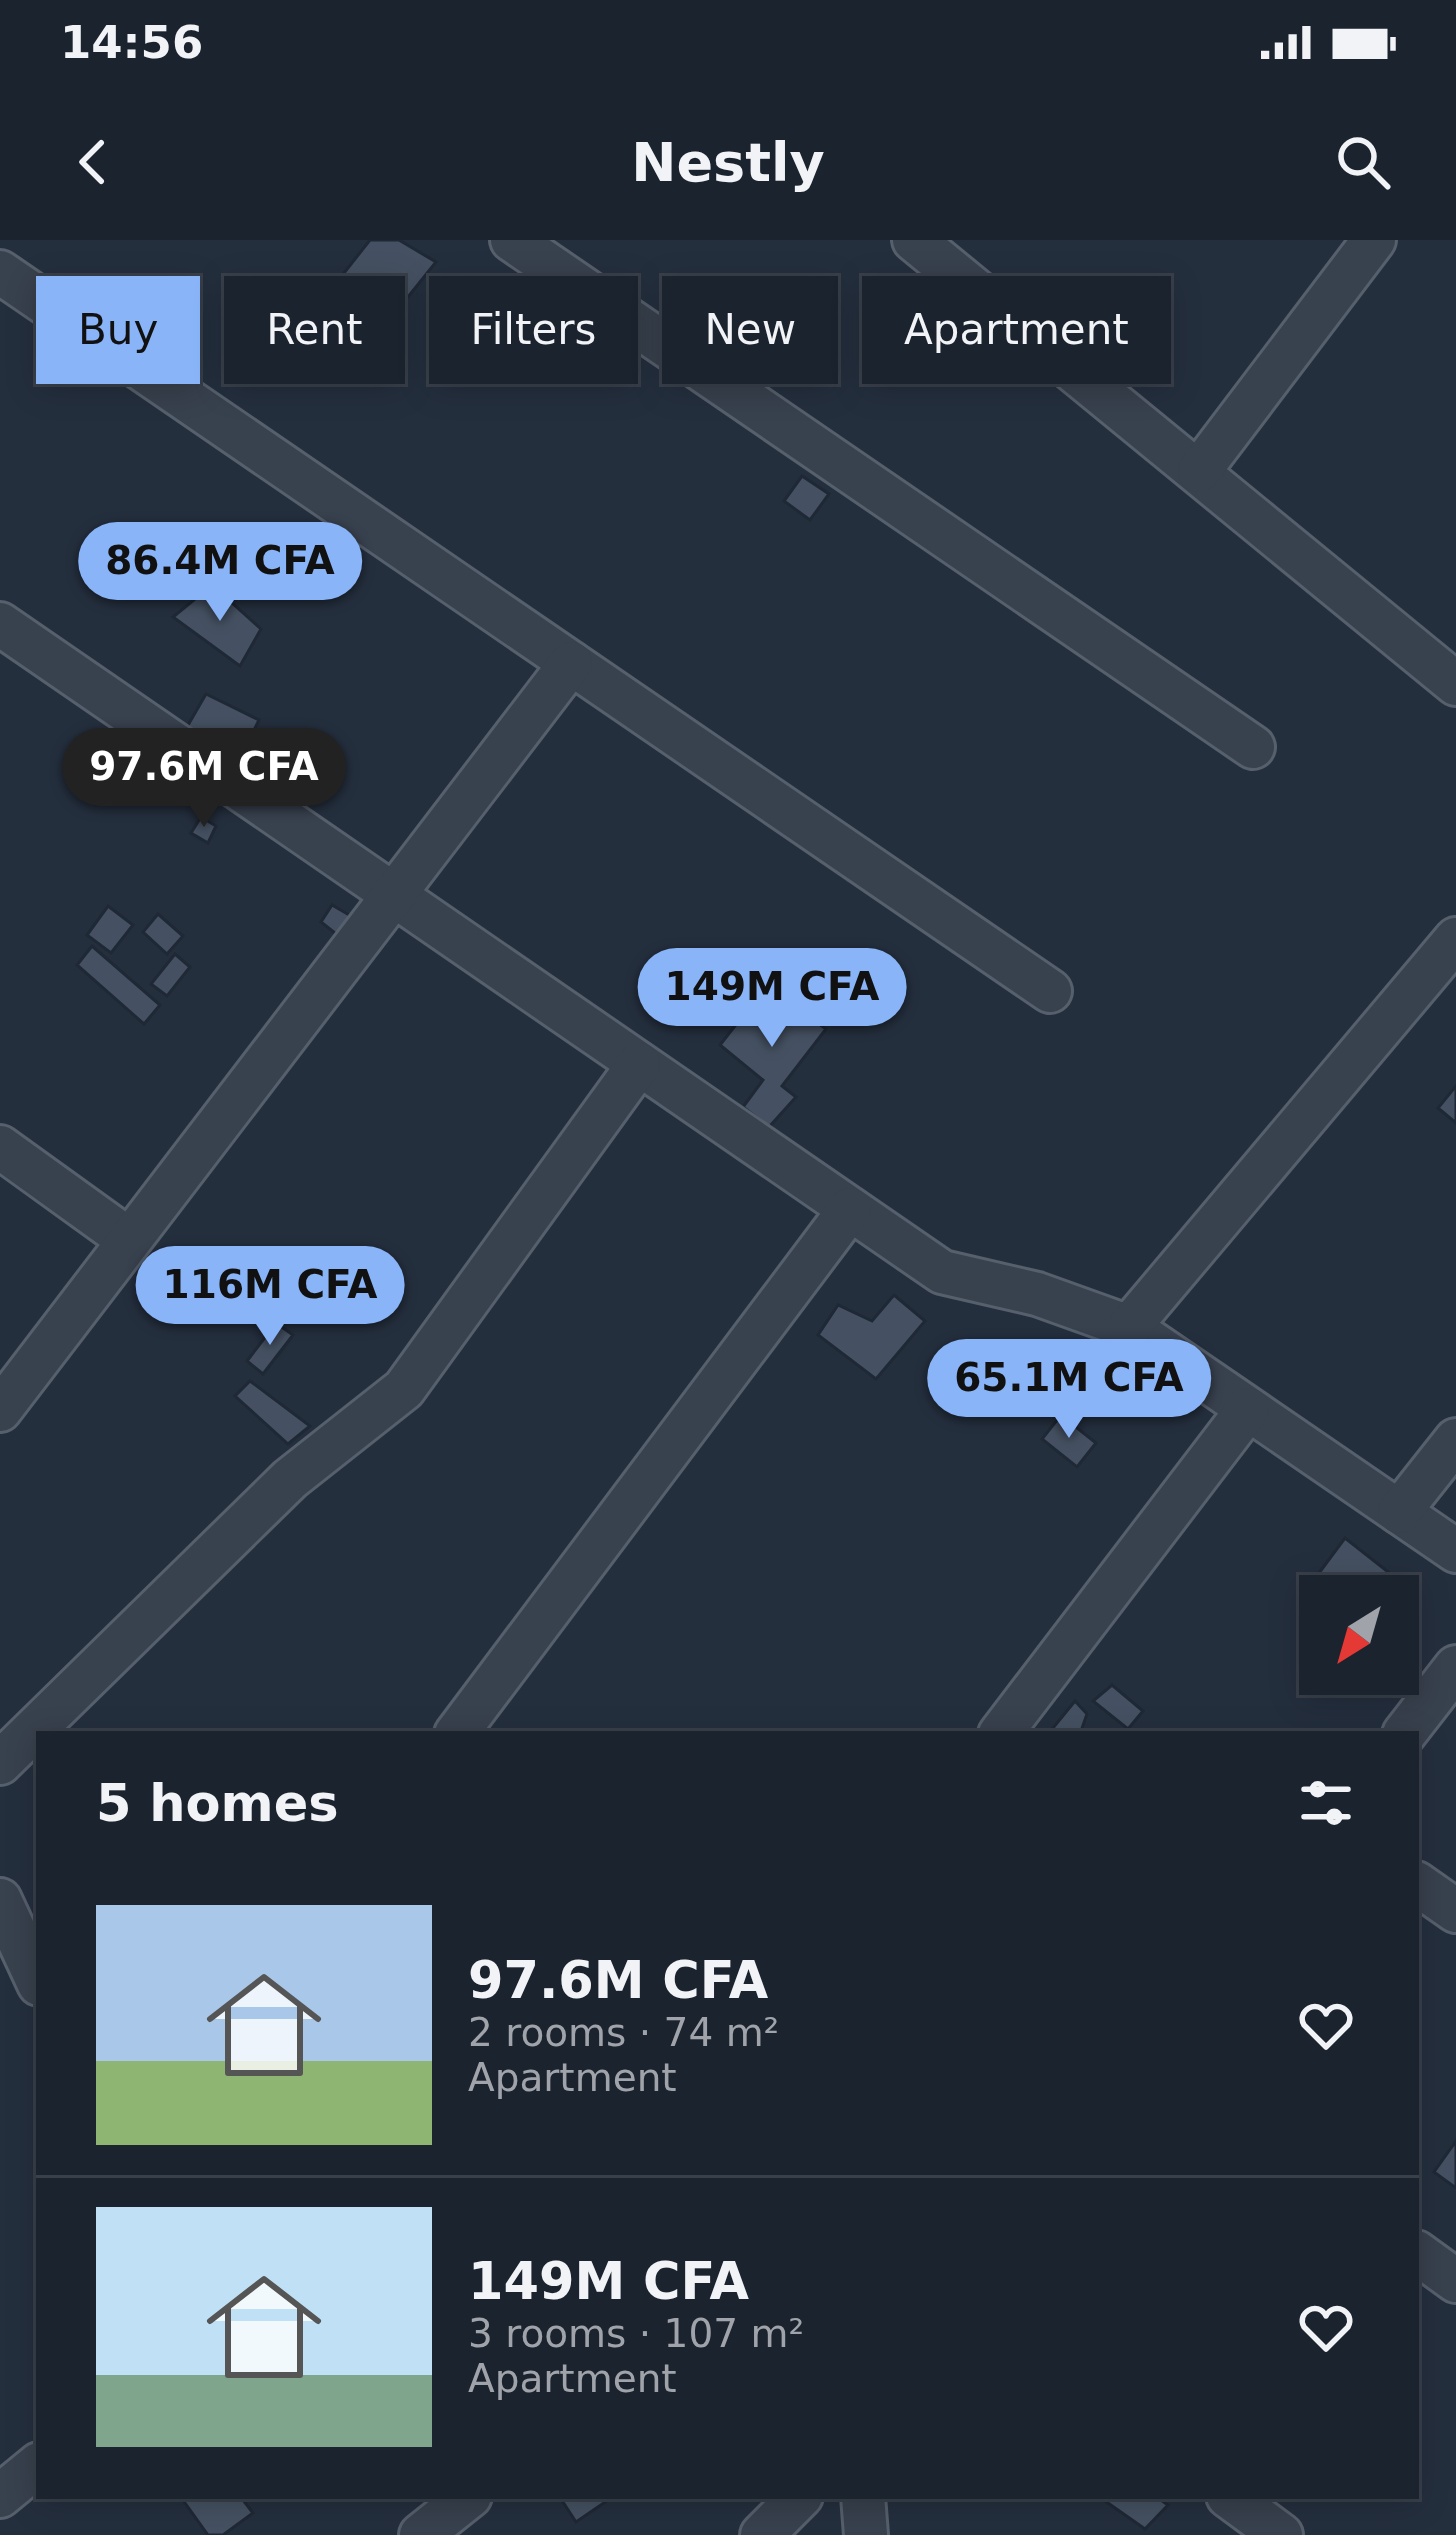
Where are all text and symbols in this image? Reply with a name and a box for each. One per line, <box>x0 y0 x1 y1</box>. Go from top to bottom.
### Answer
text: 14:56 <box>60 16 203 69</box>
icon: back <box>60 129 126 195</box>
icon: search <box>1330 129 1396 195</box>
text: Nestly <box>631 131 825 194</box>
chip: Buy <box>36 276 200 384</box>
chip: Rent <box>224 276 405 384</box>
chip: Filters <box>429 276 638 384</box>
chip: New <box>662 276 838 384</box>
chip: Apartment <box>862 276 1171 384</box>
pin: 86.4M CFA <box>83 522 357 624</box>
text: 86.4M CFA <box>105 538 335 583</box>
pin: 97.6M CFA <box>67 728 341 830</box>
text: 97.6M CFA <box>89 744 319 789</box>
pin: 149M CFA <box>648 948 896 1050</box>
text: 149M CFA <box>665 964 879 1009</box>
pin: 116M CFA <box>146 1246 394 1348</box>
text: 116M CFA <box>163 1262 377 1307</box>
pin: 65.1M CFA <box>932 1339 1206 1441</box>
text: 65.1M CFA <box>954 1355 1184 1400</box>
north arrow <box>1299 1575 1419 1695</box>
map controls <box>1299 1575 1419 1695</box>
icon: filters <box>1293 1770 1359 1836</box>
text: 5 homes <box>96 1774 339 1833</box>
text: 97.6M CFA <box>468 1951 768 2010</box>
icon: home <box>192 1953 336 2097</box>
icon: heart <box>1293 1992 1359 2058</box>
text: 2 rooms · 74 m² <box>468 2010 779 2055</box>
text: Apartment <box>468 2055 677 2100</box>
text: 149M CFA <box>468 2252 749 2311</box>
icon: home <box>192 2255 336 2399</box>
icon: heart <box>1293 2294 1359 2360</box>
text: 3 rooms · 107 m² <box>468 2311 804 2356</box>
text: Apartment <box>468 2356 677 2401</box>

